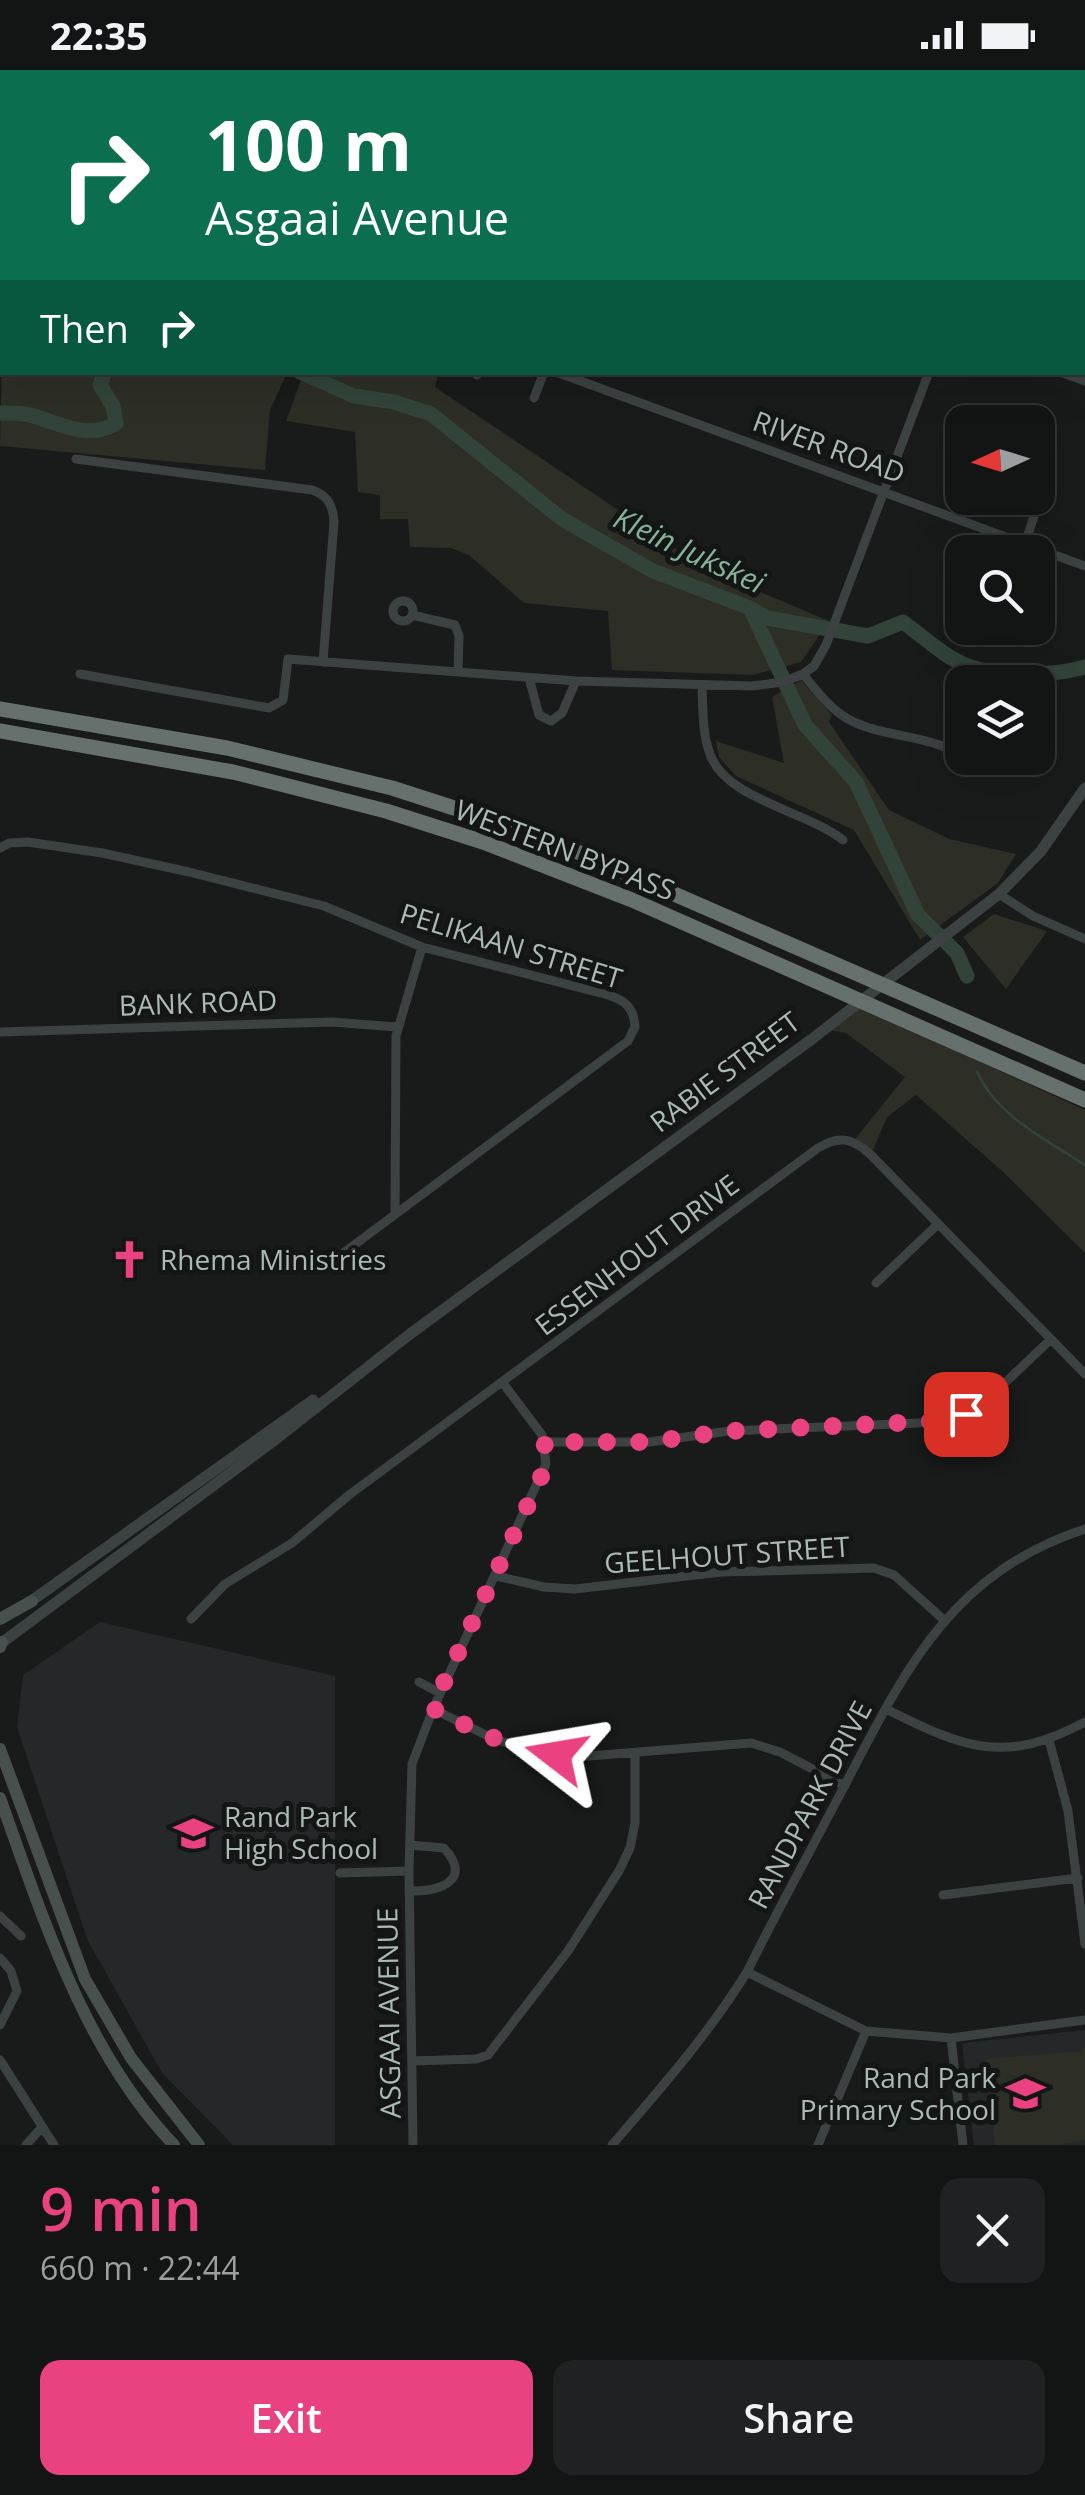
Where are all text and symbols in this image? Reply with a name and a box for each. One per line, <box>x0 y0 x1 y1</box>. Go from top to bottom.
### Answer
text: 22:35 <box>50 9 148 61</box>
text: 100 m <box>205 96 412 192</box>
icon: right <box>40 110 170 240</box>
text: Asgaai Avenue <box>205 187 509 248</box>
icon: right <box>149 300 204 355</box>
text: Then <box>40 302 129 354</box>
street label: RIVER ROAD <box>748 401 911 491</box>
north arrow <box>945 405 1055 515</box>
map controls <box>945 405 1055 775</box>
water label: Klein Jukskei <box>608 497 772 603</box>
button: search <box>945 535 1055 645</box>
button: layers <box>945 665 1055 775</box>
street label: WESTERN BYPASS <box>450 790 681 908</box>
street label: PELIKAAN STREET <box>396 893 628 997</box>
street label: BANK ROAD <box>118 980 278 1024</box>
street label: RABIE STREET <box>642 1002 807 1140</box>
street label: ESSENHOUT DRIVE <box>527 1165 746 1343</box>
church icon: Rhema Ministries <box>109 1239 151 1281</box>
place label: Rhema Ministries <box>160 1240 386 1278</box>
pin <box>924 1372 1009 1457</box>
icon: arrive <box>939 1387 994 1442</box>
street label: GEELHOUT STREET <box>603 1526 852 1582</box>
street label: RANDPARK DRIVE <box>738 1694 880 1915</box>
position arrow <box>504 1703 608 1807</box>
place label: Rand Park High School <box>224 1797 378 1867</box>
school or university icon: Rand Park High School <box>173 1812 215 1854</box>
street label: ASGAAI AVENUE <box>367 1907 409 2119</box>
place label: Rand Park Primary School <box>800 2058 996 2128</box>
school or university icon: Rand Park Primary School <box>1005 2073 1047 2115</box>
text: 9 min <box>40 2167 202 2249</box>
button: close <box>940 2178 1045 2283</box>
text: 660 m · 22:44 <box>40 2246 239 2289</box>
button: Exit <box>40 2360 533 2475</box>
button: Share <box>553 2360 1045 2475</box>

